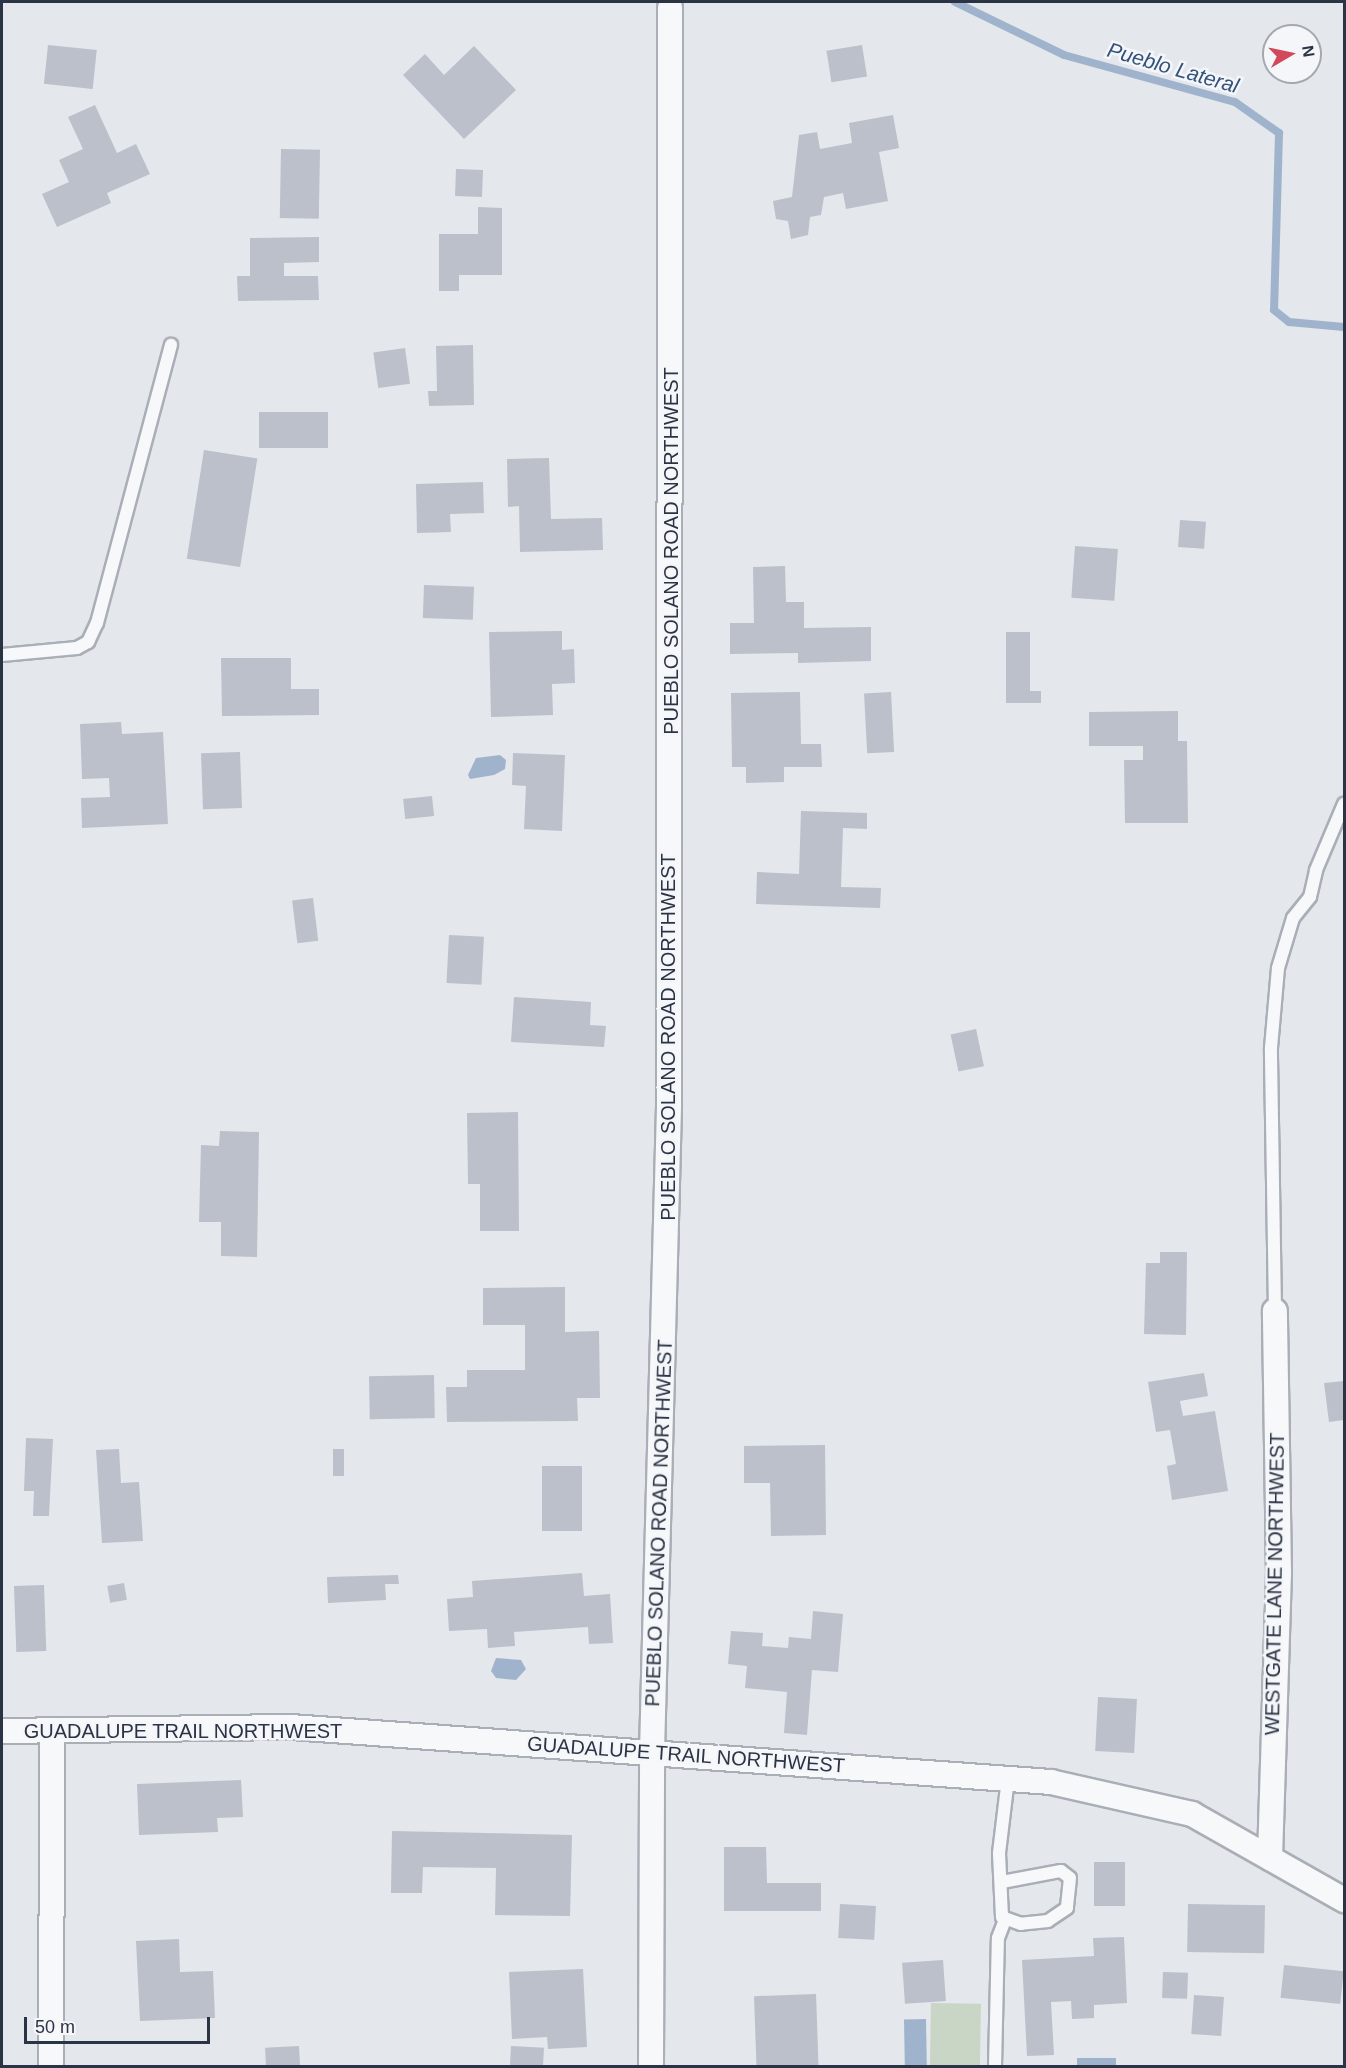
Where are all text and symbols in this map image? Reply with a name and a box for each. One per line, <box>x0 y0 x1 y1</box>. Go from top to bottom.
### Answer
north arrow <box>1262 24 1322 84</box>
water label: Pueblo Lateral <box>1104 37 1242 99</box>
text: N <box>1299 44 1318 58</box>
street label: PUEBLO SOLANO ROAD NORTHWEST <box>659 367 683 735</box>
street label: PUEBLO SOLANO ROAD NORTHWEST <box>656 853 680 1221</box>
street label: PUEBLO SOLANO ROAD NORTHWEST <box>641 1339 677 1707</box>
street label: WESTGATE LANE NORTHWEST <box>1260 1433 1290 1735</box>
street label: GUADALUPE TRAIL NORTHWEST <box>23 1719 343 1743</box>
street label: GUADALUPE TRAIL NORTHWEST <box>526 1732 846 1778</box>
scale bar <box>27 2005 213 2043</box>
text: 50 m <box>35 2017 75 2037</box>

